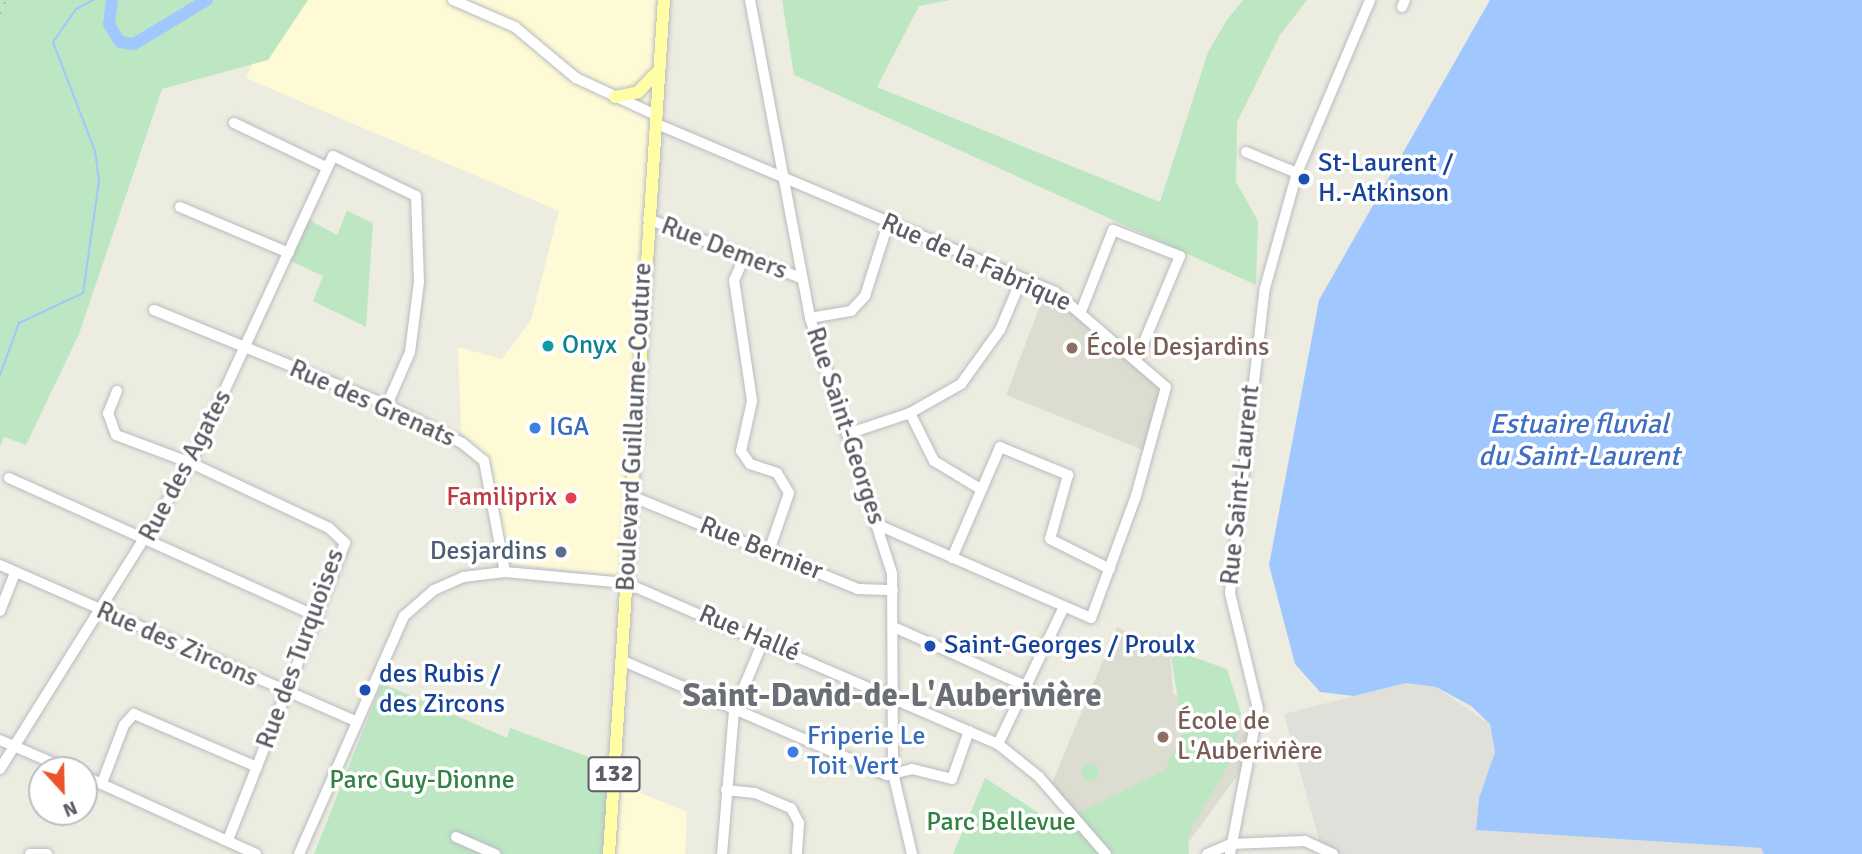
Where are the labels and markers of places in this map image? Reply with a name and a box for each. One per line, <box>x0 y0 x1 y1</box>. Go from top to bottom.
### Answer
place label: St-Laurent / H.-Atkinson <box>1318 148 1453 210</box>
marker: St-Laurent / H.-Atkinson <box>1296 171 1312 187</box>
place label: Onyx <box>562 330 617 362</box>
place label: École Desjardins <box>1086 332 1269 364</box>
marker: Onyx <box>540 338 556 354</box>
marker: École Desjardins <box>1064 340 1080 356</box>
place label: IGA <box>549 412 589 444</box>
marker: IGA <box>527 420 543 436</box>
place label: Familiprix <box>446 482 557 514</box>
marker: Familiprix <box>563 490 579 506</box>
place label: Desjardins <box>430 536 547 568</box>
marker: Desjardins <box>553 544 569 560</box>
place label: Saint-Georges / Proulx <box>944 630 1195 662</box>
marker: Saint-Georges / Proulx <box>922 638 938 654</box>
place label: des Rubis / des Zircons <box>379 659 505 720</box>
marker: des Rubis / des Zircons <box>357 682 373 698</box>
place label: École de L'Auberivière <box>1177 706 1323 768</box>
place label: Friperie Le Toit Vert <box>807 721 926 782</box>
marker: École de L'Auberivière <box>1155 729 1171 745</box>
marker: Friperie Le Toit Vert <box>785 744 801 760</box>

